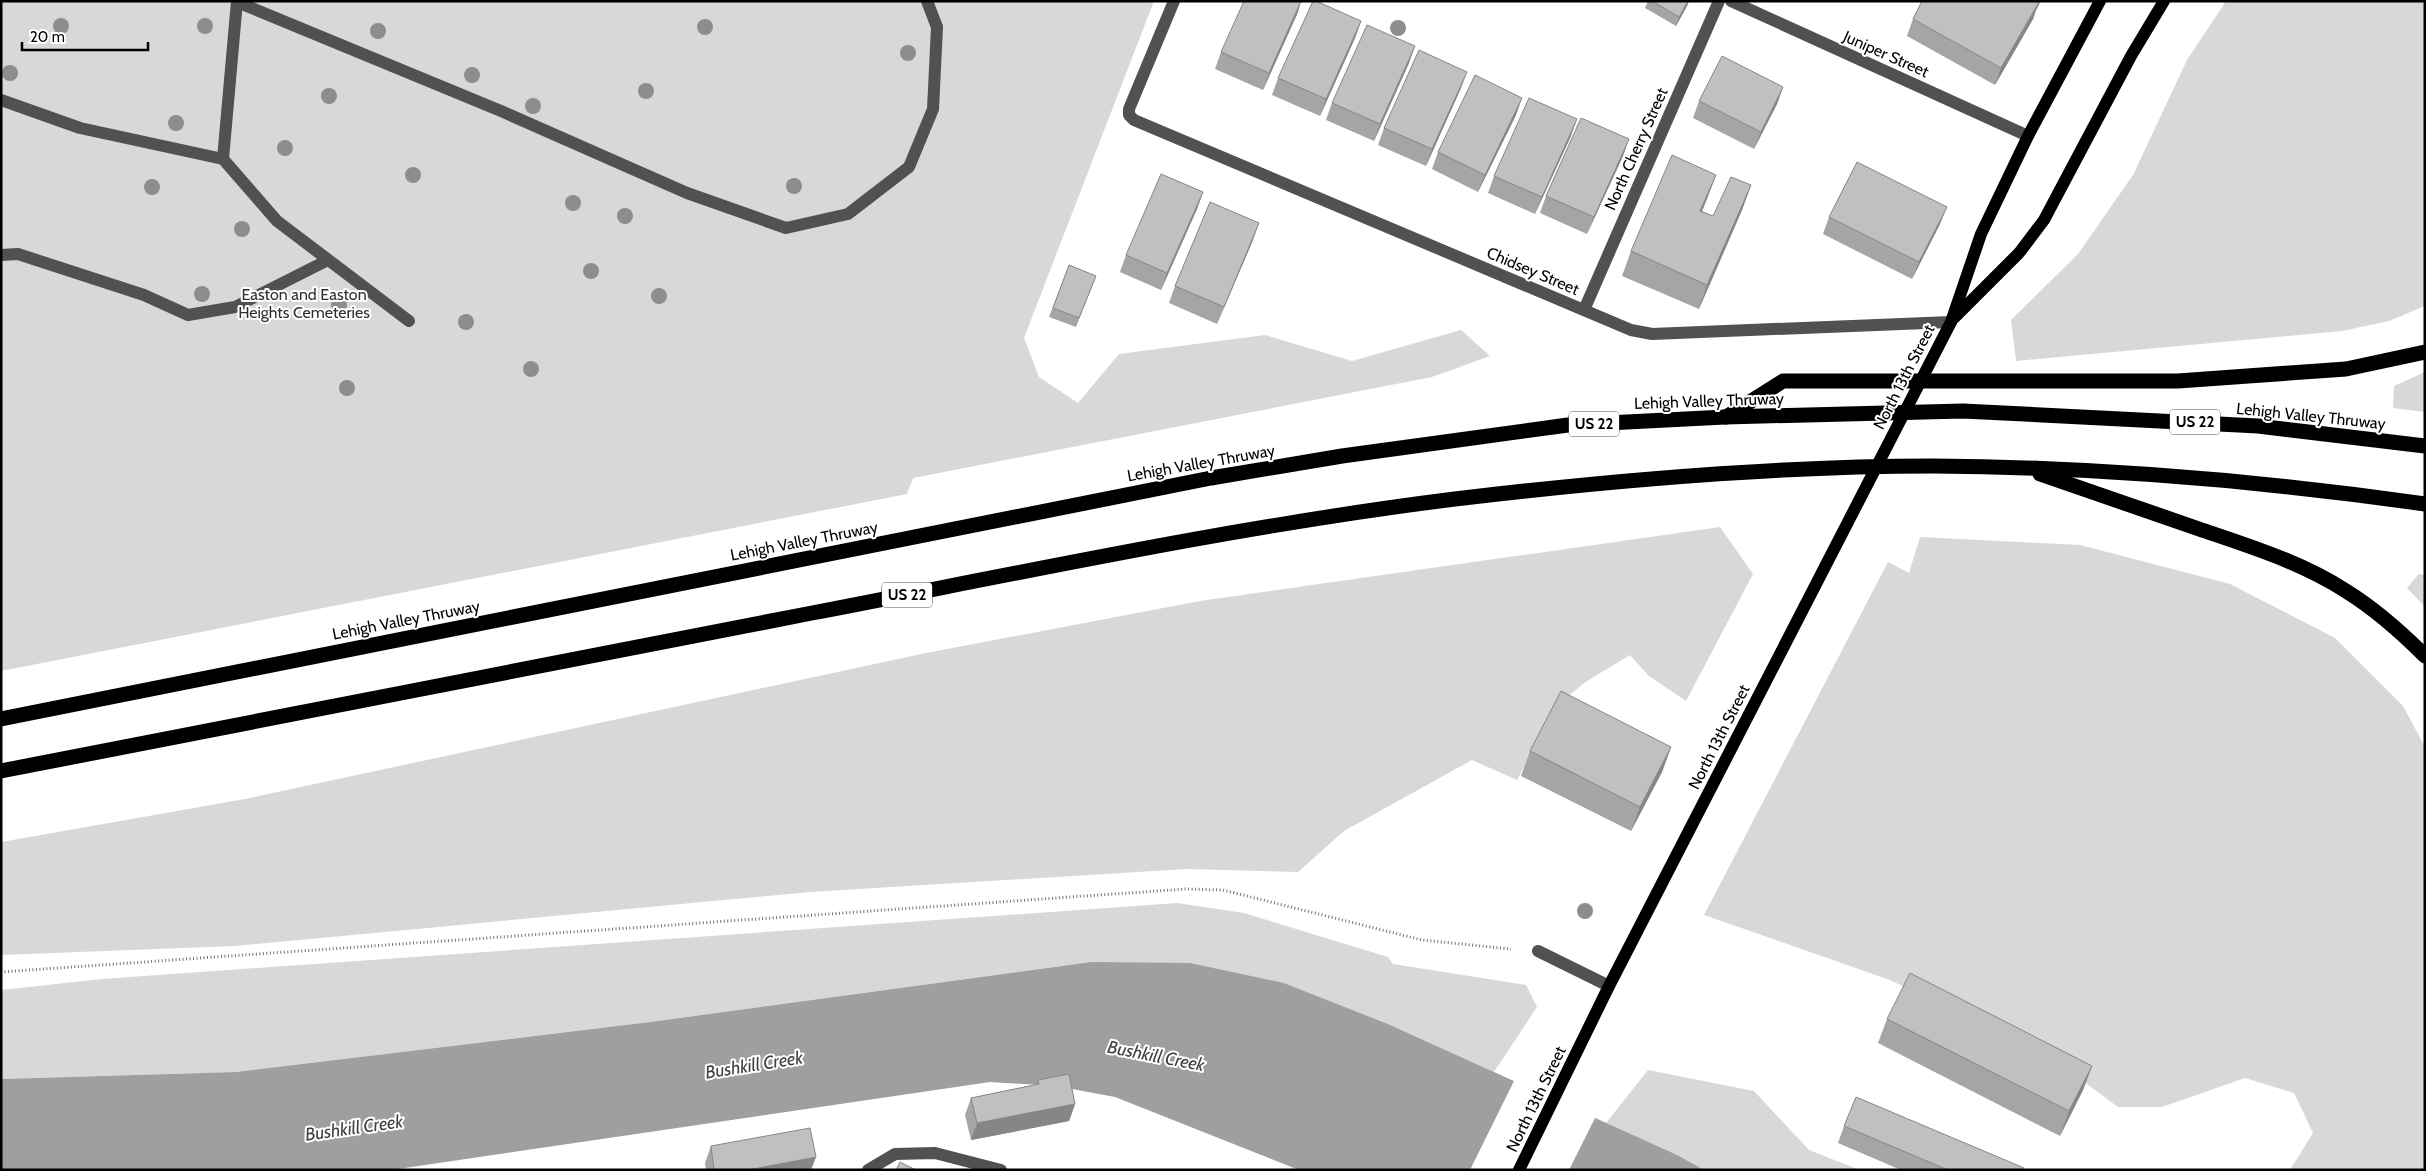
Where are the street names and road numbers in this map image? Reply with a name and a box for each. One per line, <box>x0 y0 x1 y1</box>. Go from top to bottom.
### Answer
street label: Juniper Street <box>1839 26 1932 82</box>
street label: North Cherry Street <box>1600 84 1672 213</box>
street label: Chidsey Street <box>1484 243 1583 299</box>
street label: North 13th Street <box>1869 321 1939 433</box>
street label: Lehigh Valley Thruway <box>1634 389 1784 413</box>
street label: Lehigh Valley Thruway <box>2235 399 2387 433</box>
road number: US 22 <box>2170 410 2220 434</box>
road number: US 22 <box>1569 412 1619 436</box>
street label: Lehigh Valley Thruway <box>1126 441 1276 485</box>
street label: Lehigh Valley Thruway <box>729 517 879 565</box>
road number: US 22 <box>882 582 932 608</box>
street label: Lehigh Valley Thruway <box>331 596 481 644</box>
street label: North 13th Street <box>1684 681 1754 793</box>
street label: North 13th Street <box>1502 1043 1570 1155</box>

